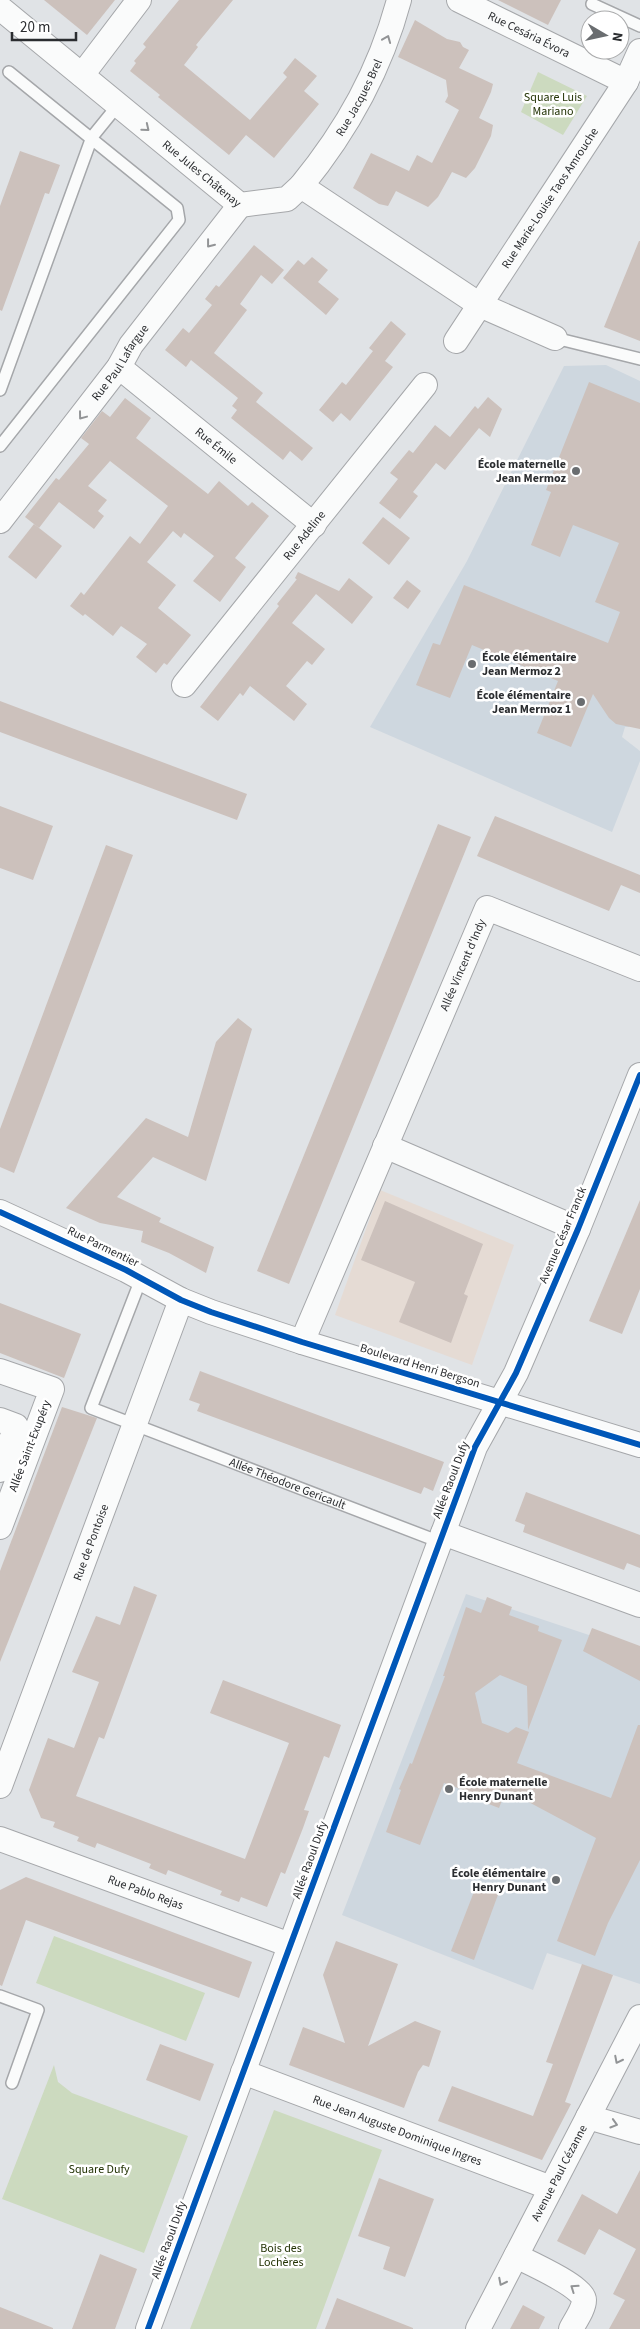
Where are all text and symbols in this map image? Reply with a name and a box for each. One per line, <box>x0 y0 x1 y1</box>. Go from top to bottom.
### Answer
street label: Rue Cesária Évora <box>485 7 573 62</box>
scale bar <box>12 10 76 42</box>
north arrow <box>580 10 630 60</box>
text: 20 m <box>20 17 50 38</box>
text: N <box>606 31 627 43</box>
one-way arrow <box>381 36 391 44</box>
street label: Rue Jacques Brel <box>331 56 386 140</box>
park label: Square Luis Mariano <box>524 89 582 120</box>
one-way arrow <box>141 123 150 132</box>
street label: Rue Marie-Louise Taos Amrouche <box>497 124 602 272</box>
street label: Rue Jules Châtenay <box>159 136 245 211</box>
one-way arrow <box>208 238 216 247</box>
street label: Rue Paul Lafargue <box>87 321 153 404</box>
one-way arrow <box>79 410 88 420</box>
street label: Rue Émile <box>191 423 241 468</box>
place label: École maternelle Jean Mermoz <box>478 456 566 487</box>
marker: École maternelle Jean Mermoz <box>570 465 582 477</box>
street label: Rue Adeline <box>279 507 330 564</box>
place label: École élémentaire Jean Mermoz 2 <box>482 649 577 680</box>
marker: École élémentaire Jean Mermoz 2 <box>466 658 478 670</box>
place label: École élémentaire Jean Mermoz 1 <box>476 687 571 718</box>
marker: École élémentaire Jean Mermoz 1 <box>575 696 587 708</box>
street label: Allée Vincent d'Indy <box>436 916 490 1014</box>
street label: Avenue César Franck <box>535 1184 591 1286</box>
street label: Rue Parmentier <box>64 1222 142 1272</box>
street label: Boulevard Henri Bergson <box>358 1340 482 1392</box>
street label: Allée Saint-Exupéry <box>5 1397 55 1494</box>
street label: Allée Raoul Dufy <box>429 1439 474 1521</box>
street label: Allée Théodore Gericault <box>227 1453 348 1514</box>
street label: Rue de Pontoise <box>69 1502 113 1583</box>
place label: École maternelle Henry Dunant <box>459 1774 547 1805</box>
marker: École maternelle Henry Dunant <box>443 1783 455 1795</box>
street label: Allée Raoul Dufy <box>288 1819 332 1901</box>
place label: École élémentaire Henry Dunant <box>451 1865 546 1896</box>
street label: Rue Pablo Rejas <box>105 1871 186 1914</box>
marker: École élémentaire Henry Dunant <box>550 1874 562 1886</box>
one-way arrow <box>614 2055 624 2064</box>
street label: Rue Jean Auguste Dominique Ingres <box>310 2091 484 2170</box>
one-way arrow <box>610 2119 618 2129</box>
street label: Avenue Paul Cézanne <box>527 2122 591 2224</box>
park label: Square Dufy <box>68 2161 130 2178</box>
street label: Allée Raoul Dufy <box>147 2199 191 2281</box>
park label: Bois des Lochères <box>258 2240 304 2271</box>
one-way arrow <box>498 2276 508 2285</box>
one-way arrow <box>570 2285 580 2294</box>

